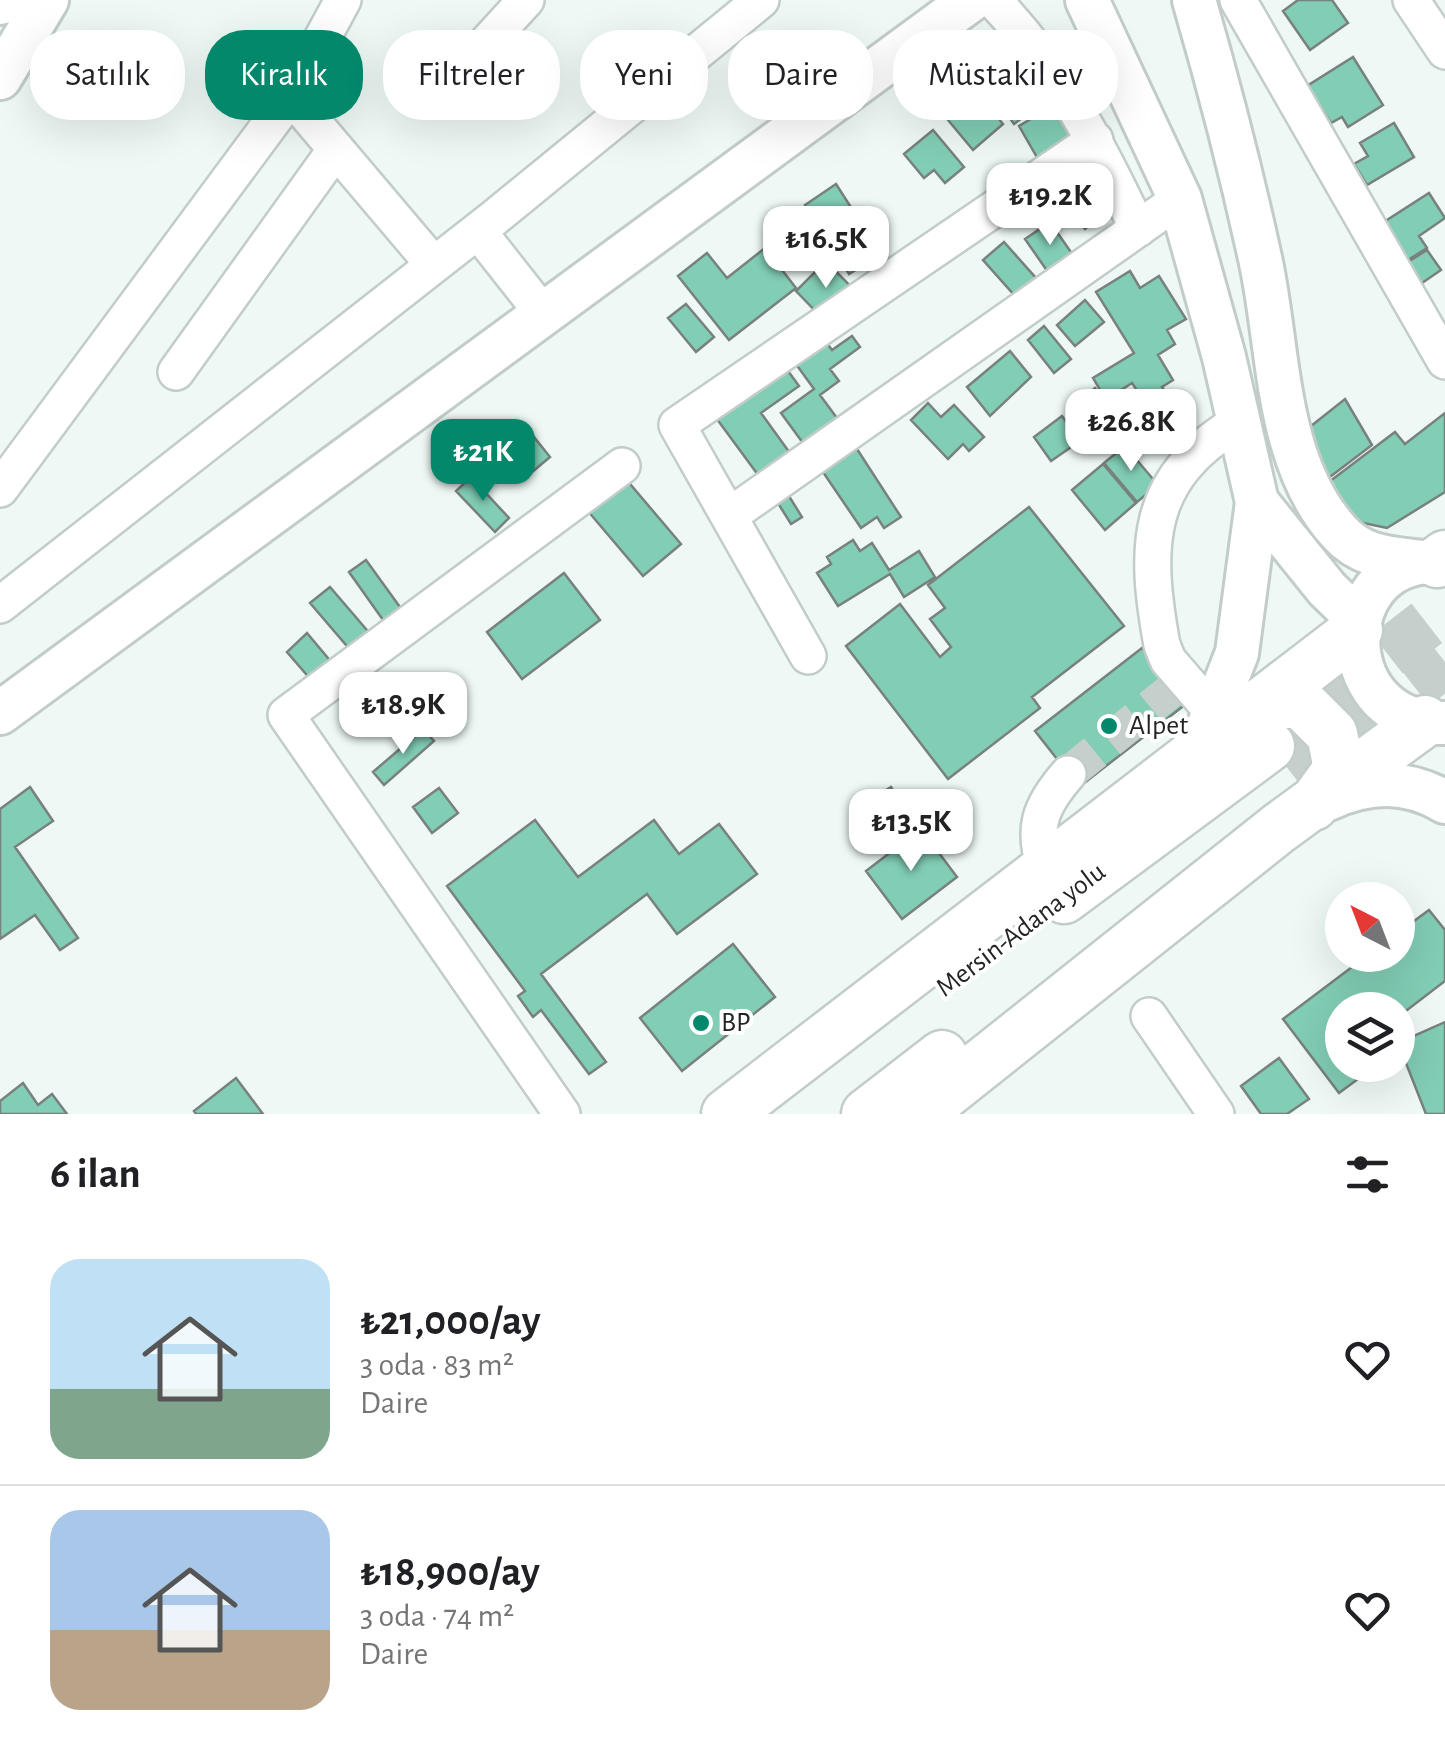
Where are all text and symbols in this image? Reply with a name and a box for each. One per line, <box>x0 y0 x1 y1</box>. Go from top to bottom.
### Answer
chip: Satılık <box>30 30 185 120</box>
chip: Kiralık <box>205 30 363 120</box>
chip: Filtreler <box>383 30 560 120</box>
chip: Yeni <box>580 30 708 120</box>
chip: Daire <box>728 30 873 120</box>
chip: Müstakil ev <box>893 30 1118 120</box>
pin: ₺19.2K <box>969 163 1131 248</box>
text: ₺19.2K <box>1008 179 1092 211</box>
pin: ₺16.5K <box>745 206 907 291</box>
text: ₺16.5K <box>785 222 867 254</box>
pin: ₺26.8K <box>1050 389 1212 474</box>
text: ₺26.8K <box>1087 405 1175 437</box>
pin: ₺21K <box>424 419 542 504</box>
text: ₺21K <box>453 435 513 467</box>
pin: ₺18.9K <box>322 672 484 757</box>
text: ₺18.9K <box>361 688 445 720</box>
place label: Alpet <box>1129 712 1188 740</box>
marker: Alpet <box>1098 715 1120 737</box>
pin: ₺13.5K <box>830 789 992 874</box>
text: ₺13.5K <box>871 805 951 837</box>
street label: Mersin-Adana yolu <box>931 858 1111 1002</box>
north arrow <box>1325 882 1415 972</box>
map controls <box>1325 882 1415 1082</box>
button: layers <box>1325 992 1415 1082</box>
place label: BP <box>721 1009 751 1037</box>
marker: BP <box>690 1012 712 1034</box>
icon: filters <box>1340 1147 1395 1202</box>
text: 6 ilan <box>50 1153 141 1195</box>
icon: home <box>130 1299 250 1419</box>
text: ₺21,000/ay <box>360 1300 541 1342</box>
icon: heart <box>1340 1332 1395 1387</box>
text: 3 oda · 83 m² <box>360 1349 514 1381</box>
text: Daire <box>360 1387 428 1419</box>
icon: home <box>130 1550 250 1670</box>
text: ₺18,900/ay <box>360 1551 540 1593</box>
icon: heart <box>1340 1583 1395 1638</box>
text: 3 oda · 74 m² <box>360 1600 514 1632</box>
text: Daire <box>360 1638 428 1670</box>

